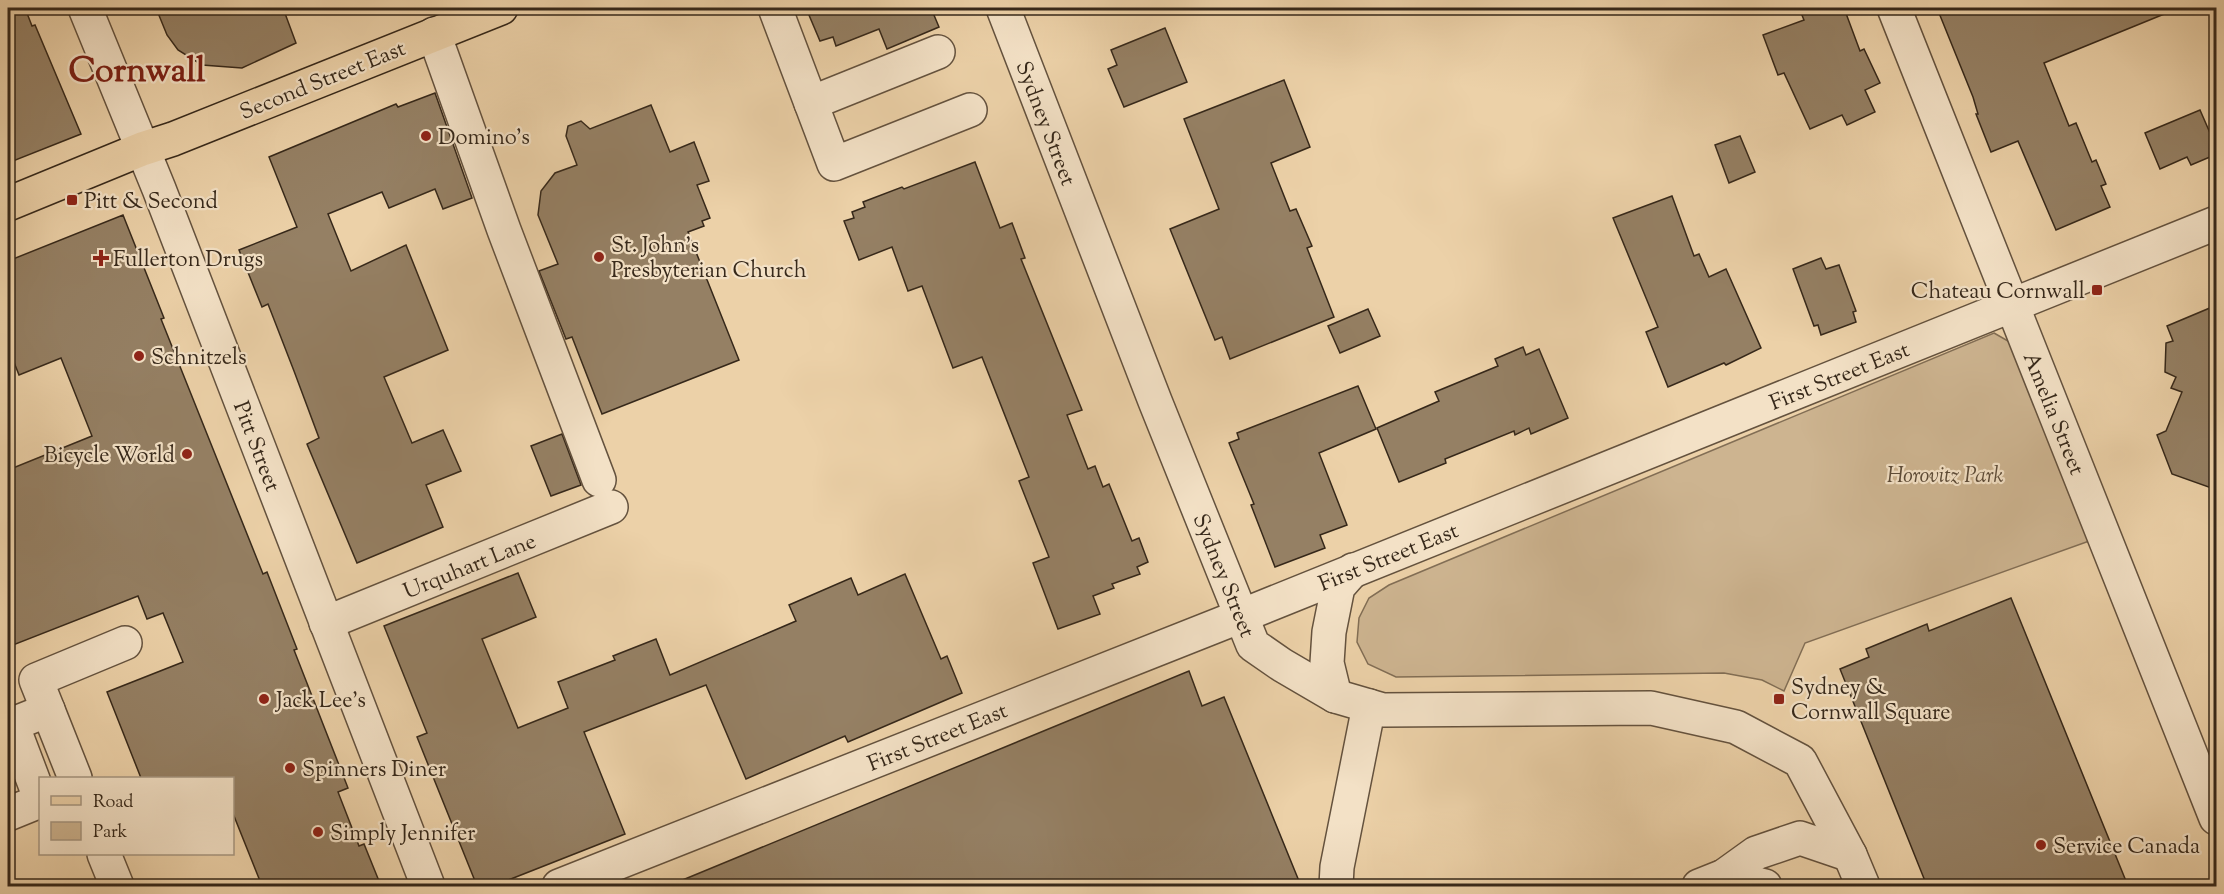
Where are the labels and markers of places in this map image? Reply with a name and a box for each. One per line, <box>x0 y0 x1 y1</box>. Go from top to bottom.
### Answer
place label: Domino's <box>438 123 530 155</box>
marker: Domino's <box>419 129 433 143</box>
place label: Pitt & Second <box>84 187 218 219</box>
marker: Pitt & Second <box>65 193 79 207</box>
place label: St. John's Presbyterian Church <box>611 231 807 288</box>
place label: Fullerton Drugs <box>113 245 263 277</box>
marker: St. John's Presbyterian Church <box>592 250 606 264</box>
marker: Fullerton Drugs <box>94 251 108 265</box>
place label: Chateau Cornwall <box>1911 277 2085 309</box>
marker: Chateau Cornwall <box>2090 283 2104 297</box>
place label: Schnitzels <box>151 343 247 375</box>
marker: Schnitzels <box>132 349 146 363</box>
place label: Bicycle World <box>44 441 175 473</box>
marker: Bicycle World <box>180 447 194 461</box>
place label: Sydney & Cornwall Square <box>1791 673 1951 730</box>
place label: Jack Lee's <box>275 686 366 718</box>
marker: Jack Lee's <box>257 692 271 706</box>
marker: Sydney & Cornwall Square <box>1772 692 1786 706</box>
place label: Spinners Diner <box>302 755 446 787</box>
marker: Spinners Diner <box>283 761 297 775</box>
place label: Simply Jennifer <box>330 819 476 851</box>
marker: Simply Jennifer <box>311 825 325 839</box>
place label: Service Canada <box>2053 832 2200 864</box>
marker: Service Canada <box>2034 838 2048 852</box>

